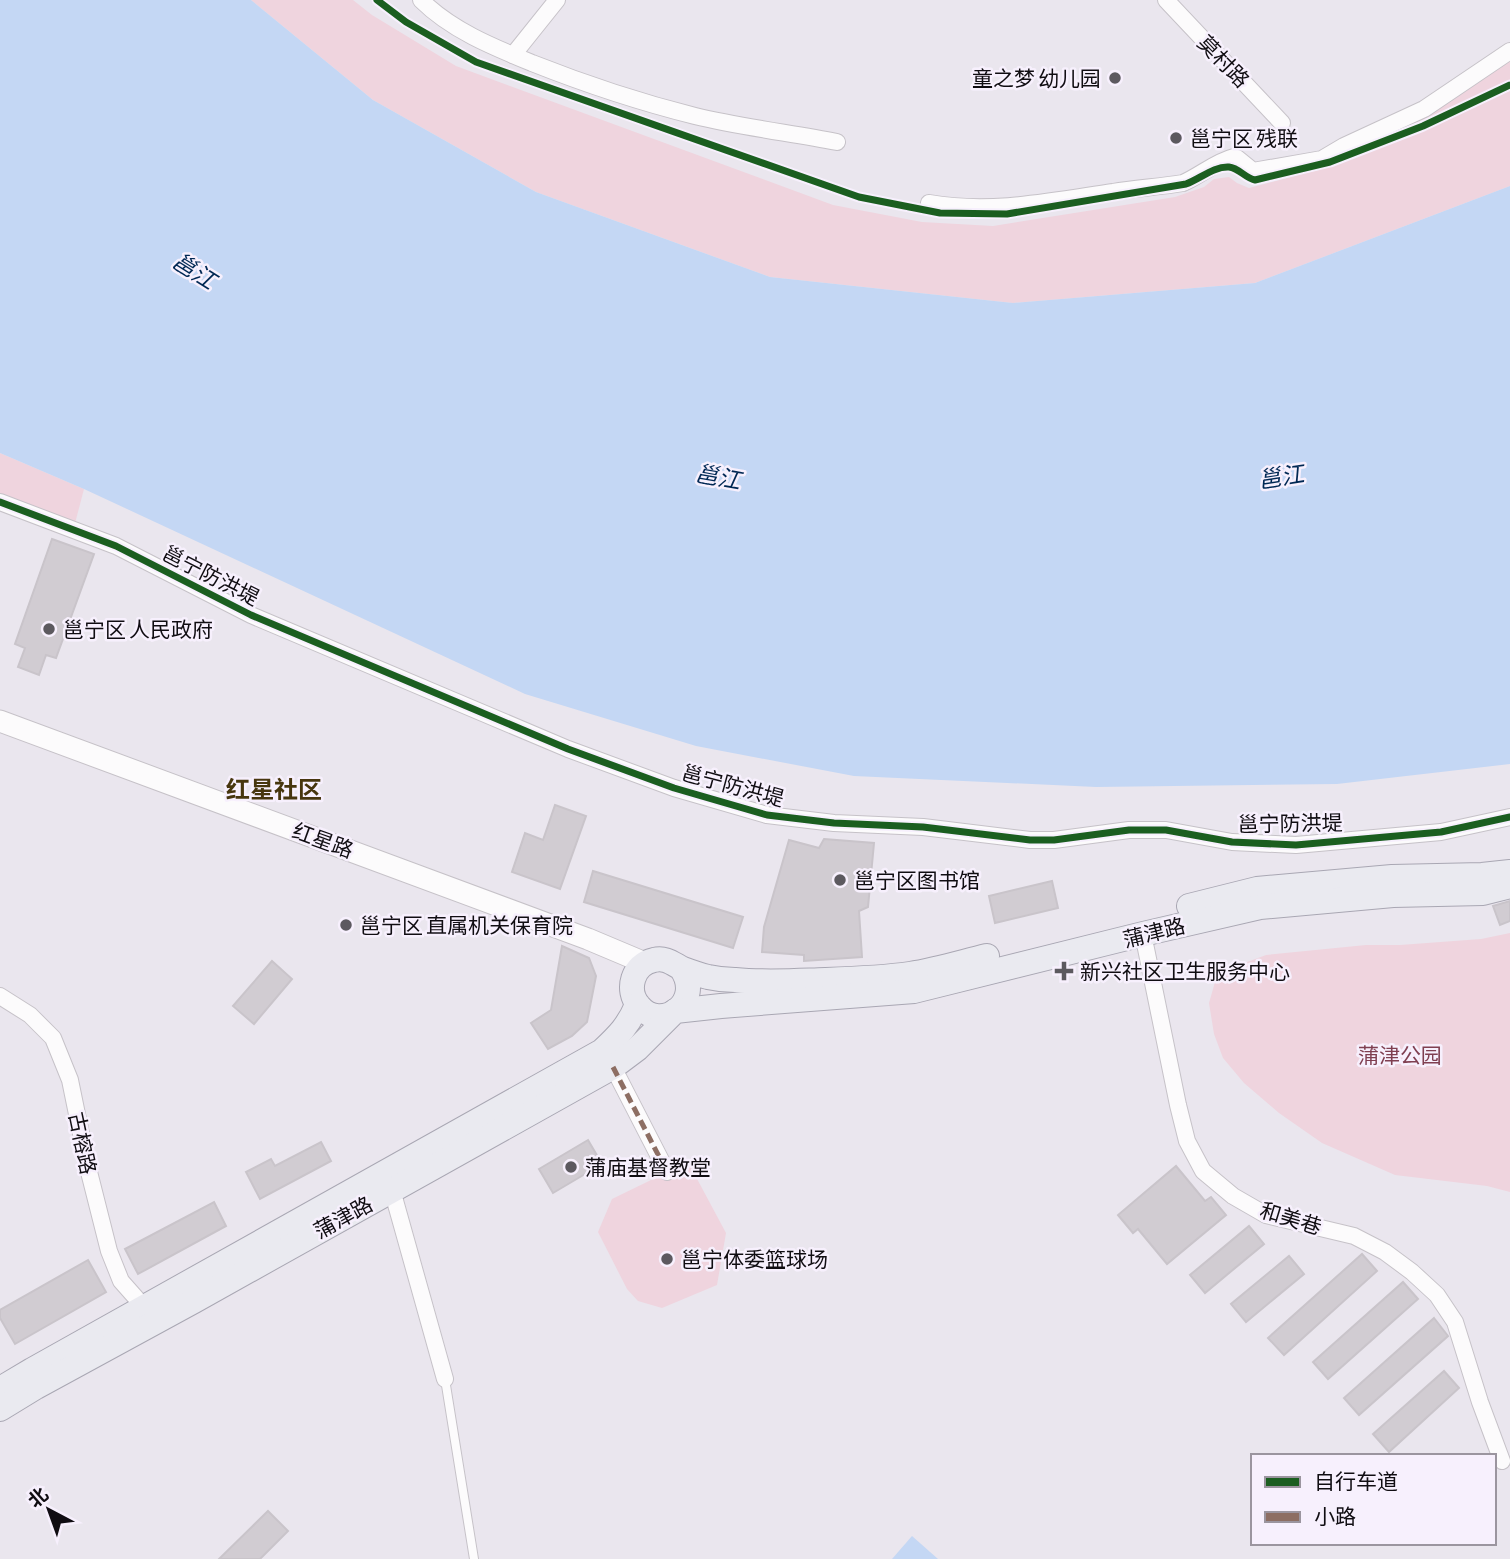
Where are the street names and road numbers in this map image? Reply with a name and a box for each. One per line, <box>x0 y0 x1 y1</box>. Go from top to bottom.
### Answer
street label: 莫村路 <box>1193 30 1255 92</box>
street label: 邕宁防洪堤 <box>159 540 263 610</box>
street label: 邕宁防洪堤 <box>679 760 787 810</box>
street label: 邕宁防洪堤 <box>1237 810 1343 836</box>
street label: 红星路 <box>289 818 357 862</box>
street label: 蒲津路 <box>1121 913 1187 951</box>
street label: 古榕路 <box>65 1110 101 1176</box>
street label: 蒲津路 <box>310 1191 376 1243</box>
street label: 和美巷 <box>1257 1197 1325 1239</box>

